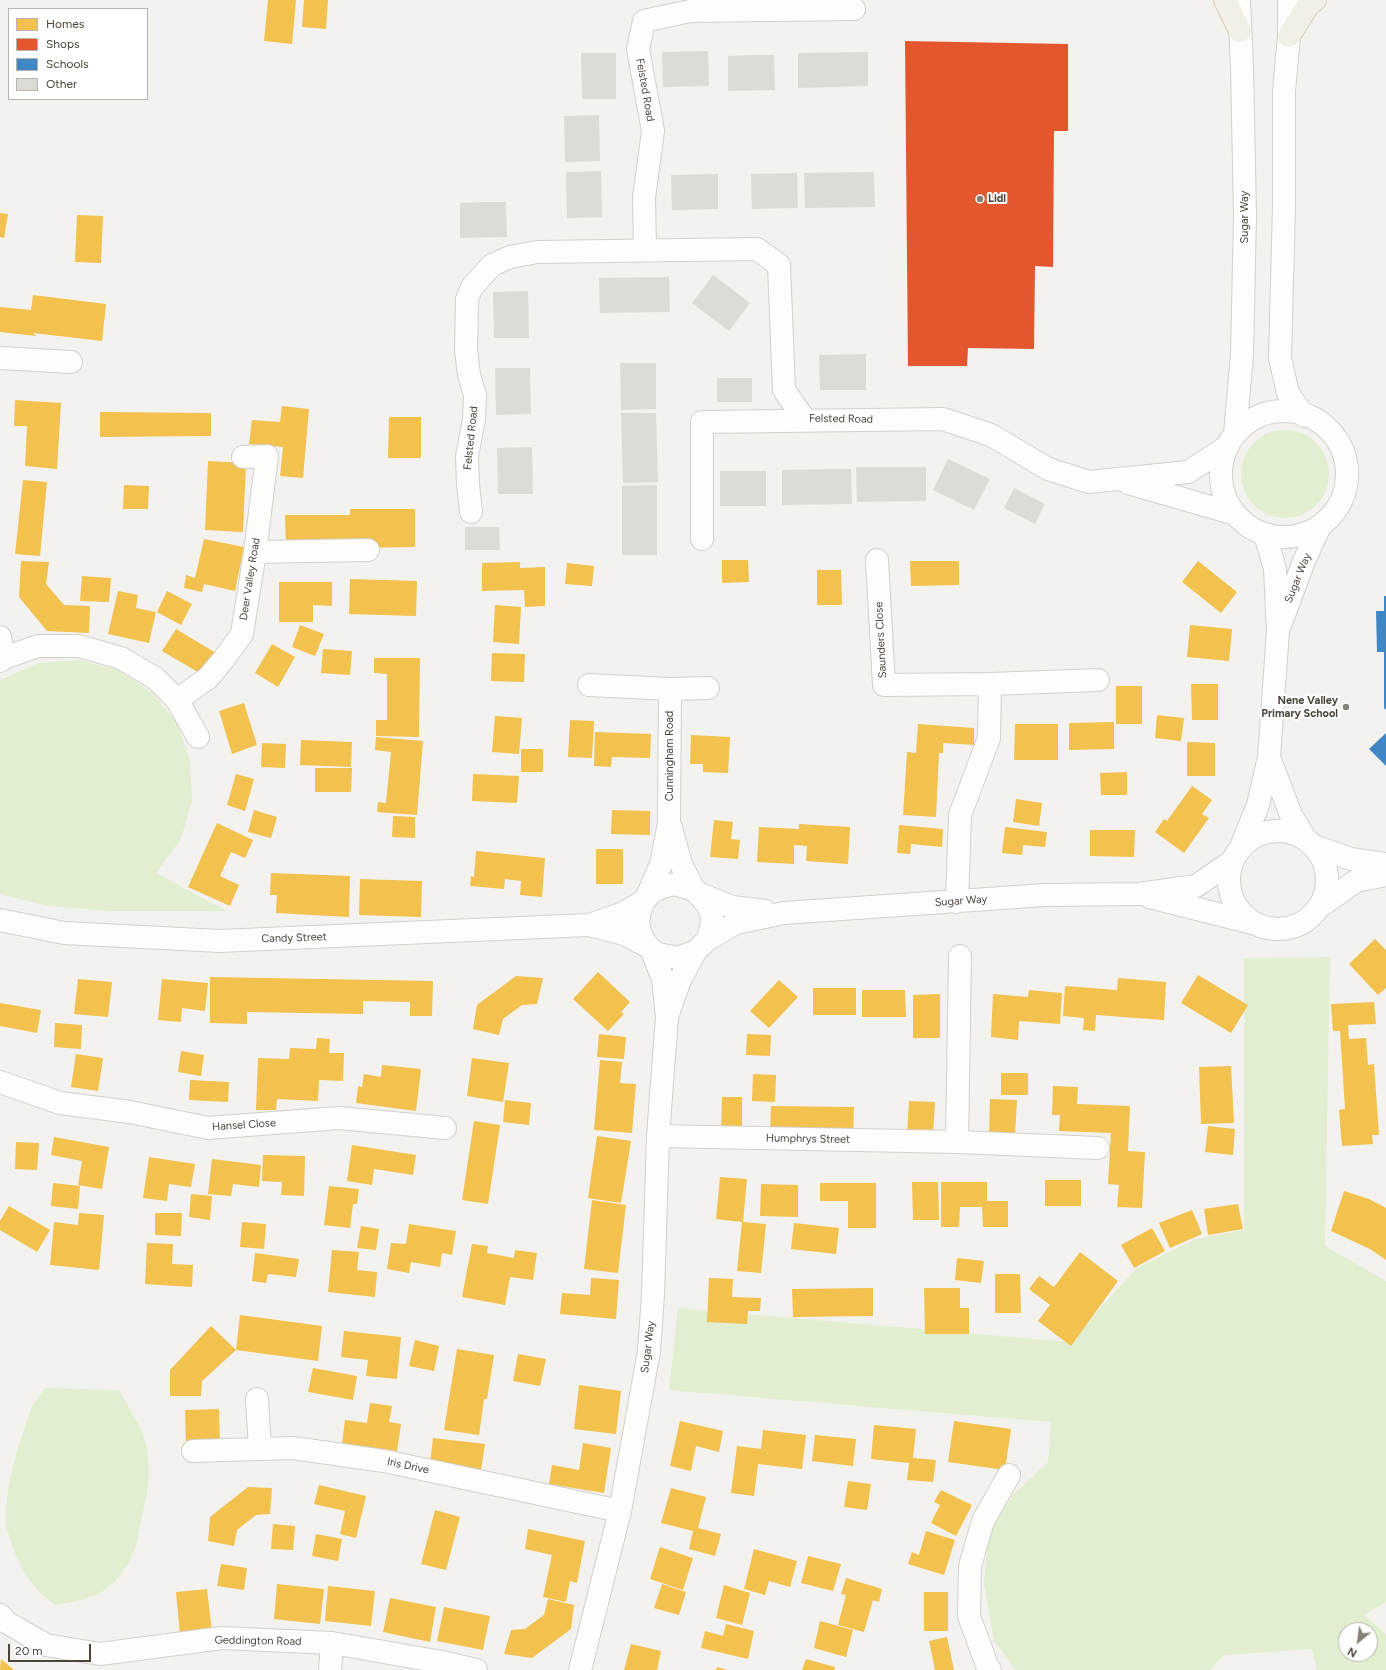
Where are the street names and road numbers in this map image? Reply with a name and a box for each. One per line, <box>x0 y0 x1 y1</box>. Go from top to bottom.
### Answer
street label: Felsted Road <box>633 57 657 123</box>
street label: Sugar Way <box>1238 191 1252 243</box>
street label: Felsted Road <box>461 405 481 471</box>
street label: Felsted Road <box>809 412 873 426</box>
street label: Deer Valley Road <box>237 537 263 621</box>
street label: Sugar Way <box>1282 551 1314 605</box>
street label: Saunders Close <box>872 601 890 679</box>
street label: Cunningham Road <box>663 711 677 801</box>
street label: Sugar Way <box>934 893 988 909</box>
street label: Candy Street <box>261 930 327 946</box>
street label: Hansel Close <box>212 1116 276 1134</box>
street label: Humphrys Street <box>766 1132 850 1146</box>
street label: Sugar Way <box>638 1320 658 1374</box>
street label: Iris Drive <box>386 1455 430 1477</box>
street label: Geddington Road <box>214 1634 302 1648</box>

